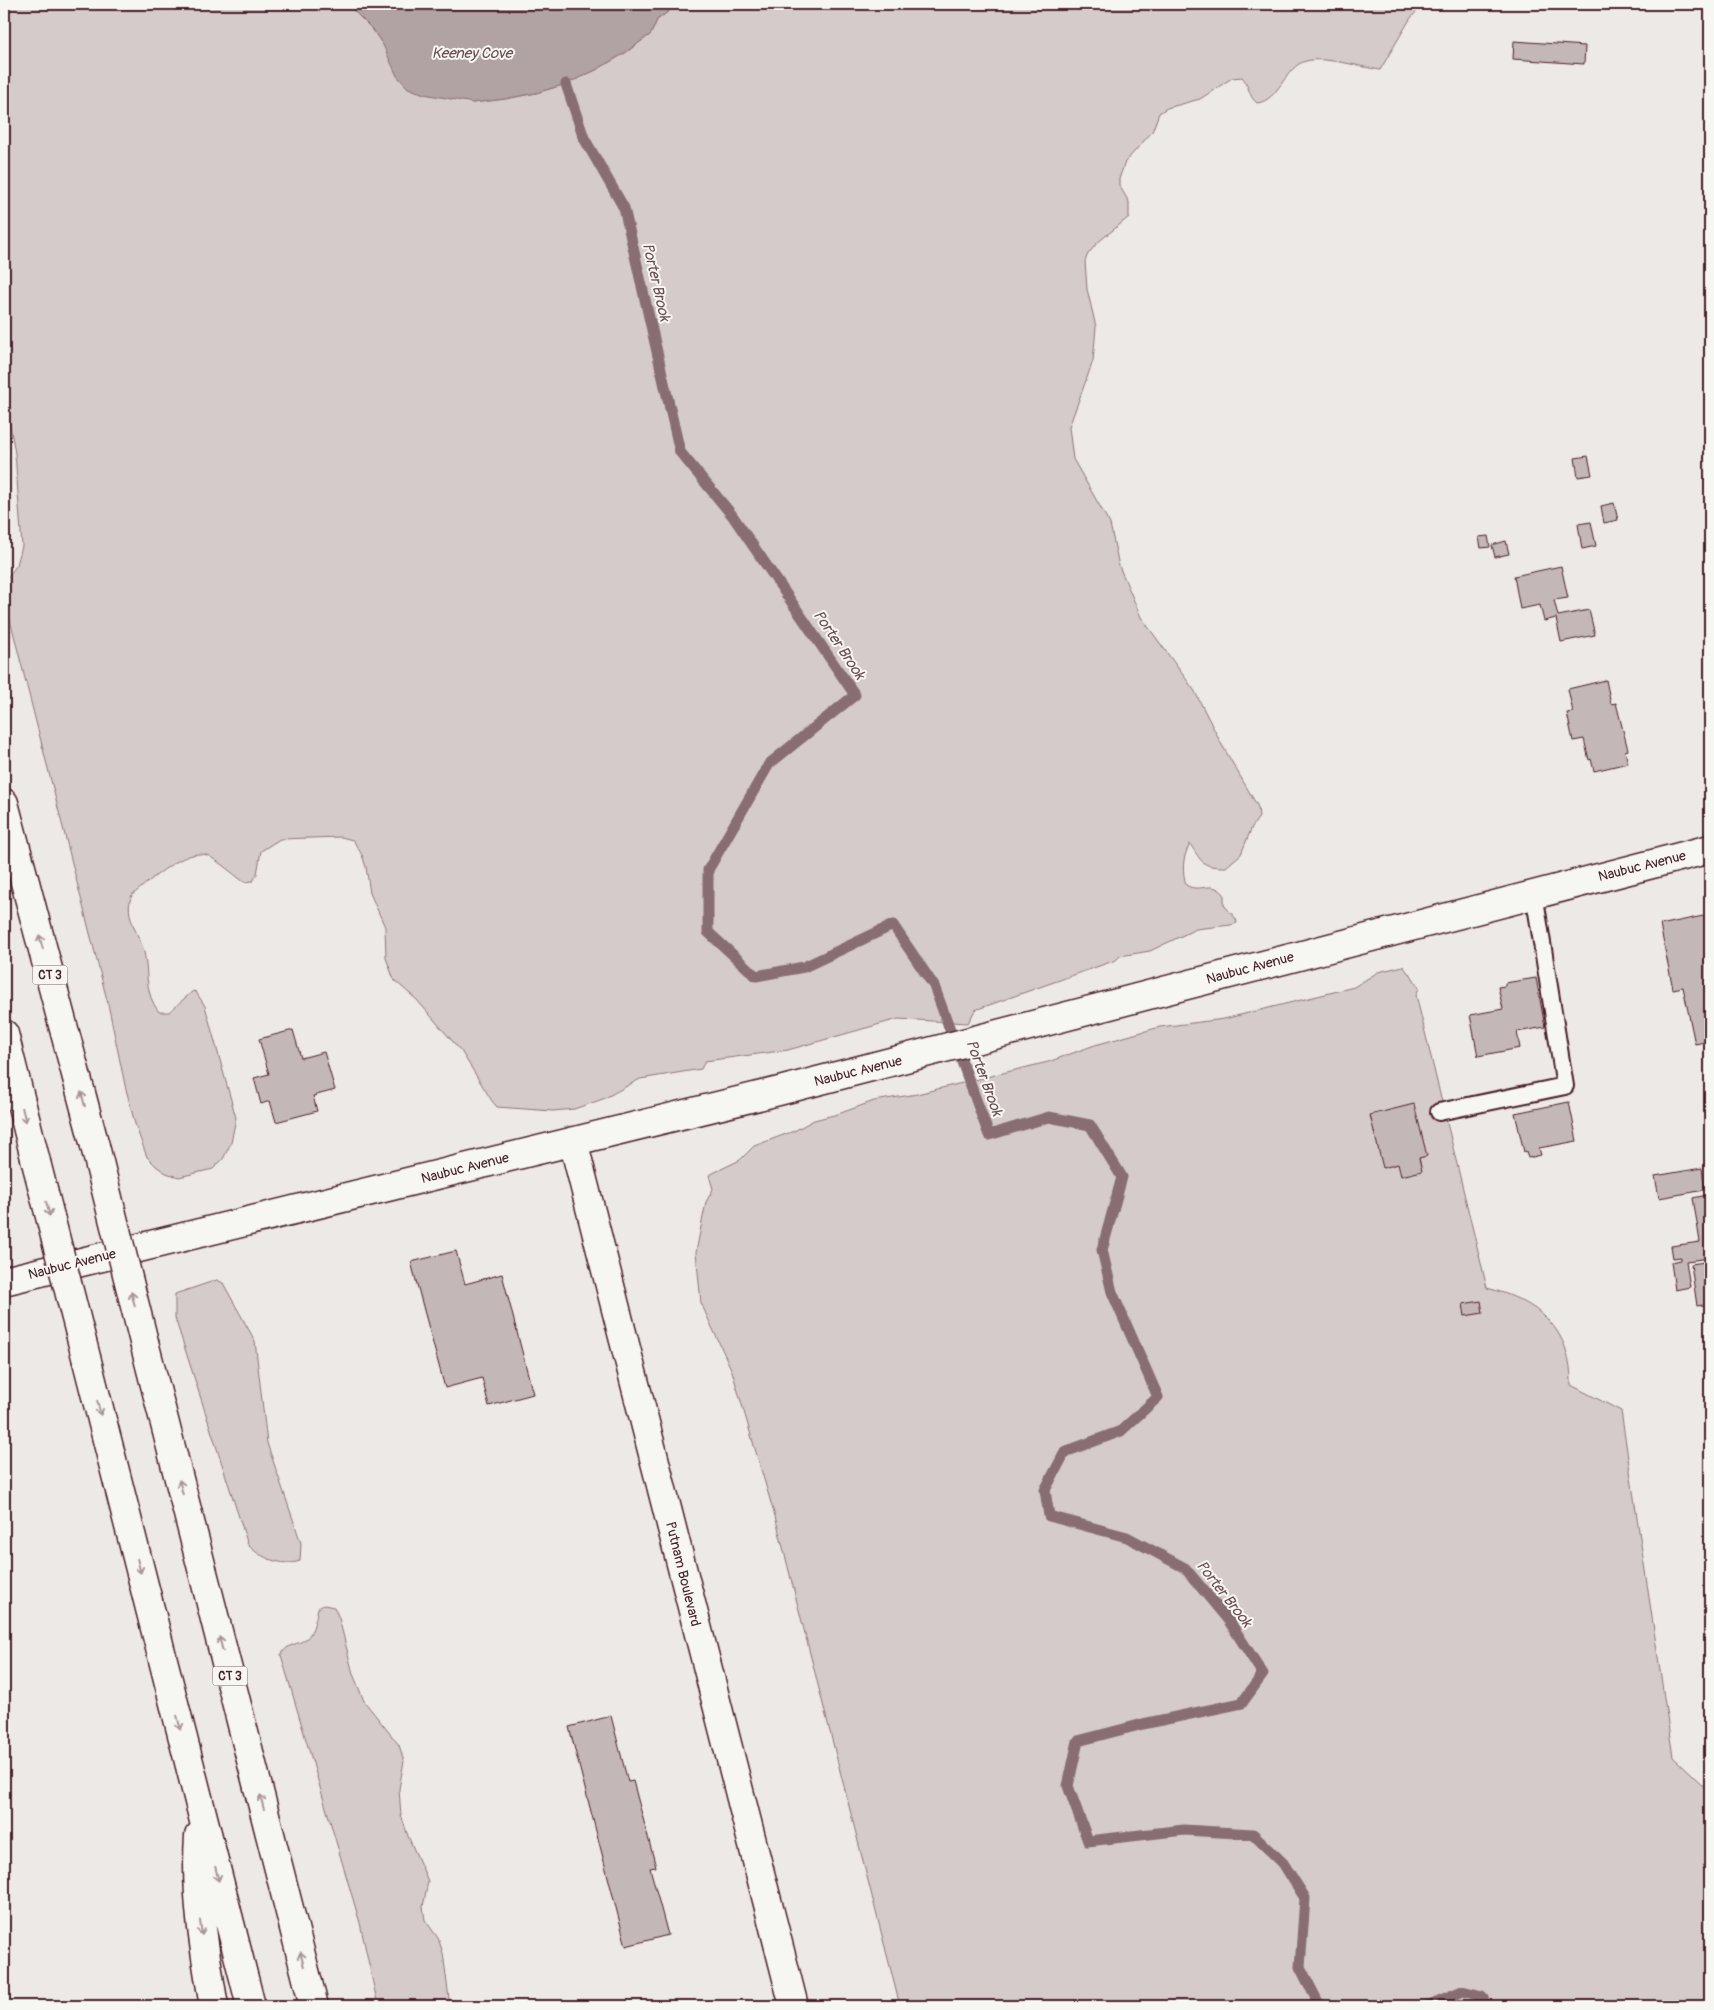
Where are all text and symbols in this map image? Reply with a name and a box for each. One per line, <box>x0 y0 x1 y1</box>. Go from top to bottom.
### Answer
water label: Keeney Cove <box>432 44 514 63</box>
water label: Porter Brook <box>638 241 675 325</box>
water label: Porter Brook <box>809 607 870 685</box>
street label: Naubuc Avenue <box>1596 847 1688 885</box>
one-way arrow <box>36 935 45 951</box>
street label: Naubuc Avenue <box>1204 948 1296 988</box>
road number: CT 3 <box>32 966 68 984</box>
water label: Porter Brook <box>961 1037 1007 1120</box>
street label: Naubuc Avenue <box>812 1052 904 1090</box>
one-way arrow <box>77 1092 87 1108</box>
one-way arrow <box>20 1107 30 1123</box>
street label: Naubuc Avenue <box>419 1149 511 1187</box>
one-way arrow <box>44 1200 53 1216</box>
street label: Naubuc Avenue <box>26 1245 118 1283</box>
one-way arrow <box>128 1291 138 1307</box>
one-way arrow <box>95 1400 104 1416</box>
one-way arrow <box>176 1479 185 1495</box>
street label: Putnam Boulevard <box>662 1520 704 1628</box>
one-way arrow <box>135 1557 144 1573</box>
water label: Porter Brook <box>1192 1557 1257 1633</box>
one-way arrow <box>216 1637 226 1653</box>
road number: CT 3 <box>212 1666 248 1685</box>
one-way arrow <box>175 1715 184 1731</box>
one-way arrow <box>256 1794 266 1810</box>
one-way arrow <box>213 1866 223 1882</box>
one-way arrow <box>196 1920 206 1936</box>
one-way arrow <box>297 1952 306 1968</box>

